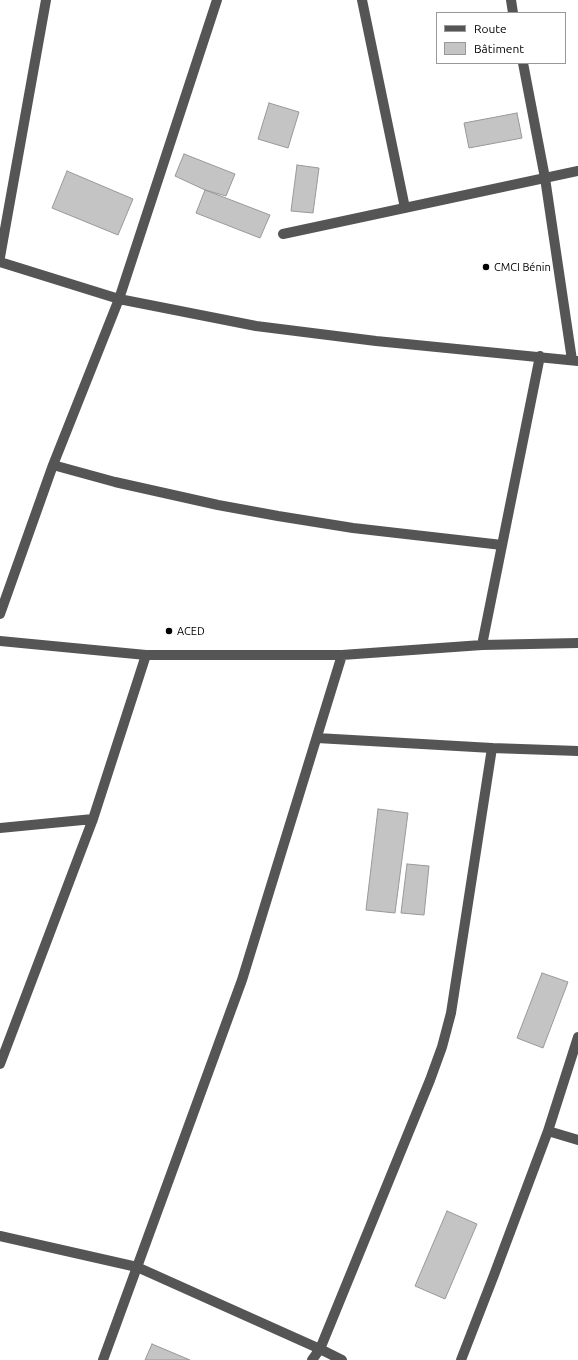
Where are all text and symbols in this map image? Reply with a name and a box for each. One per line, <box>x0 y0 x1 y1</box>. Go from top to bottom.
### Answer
legend <box>436 12 566 64</box>
text: Route <box>474 22 507 35</box>
text: Bâtiment <box>474 42 524 55</box>
place label: CMCI Bénin <box>494 260 551 274</box>
marker: CMCI Bénin <box>481 262 491 272</box>
place label: ACED <box>177 624 205 638</box>
marker: ACED <box>164 626 174 636</box>

